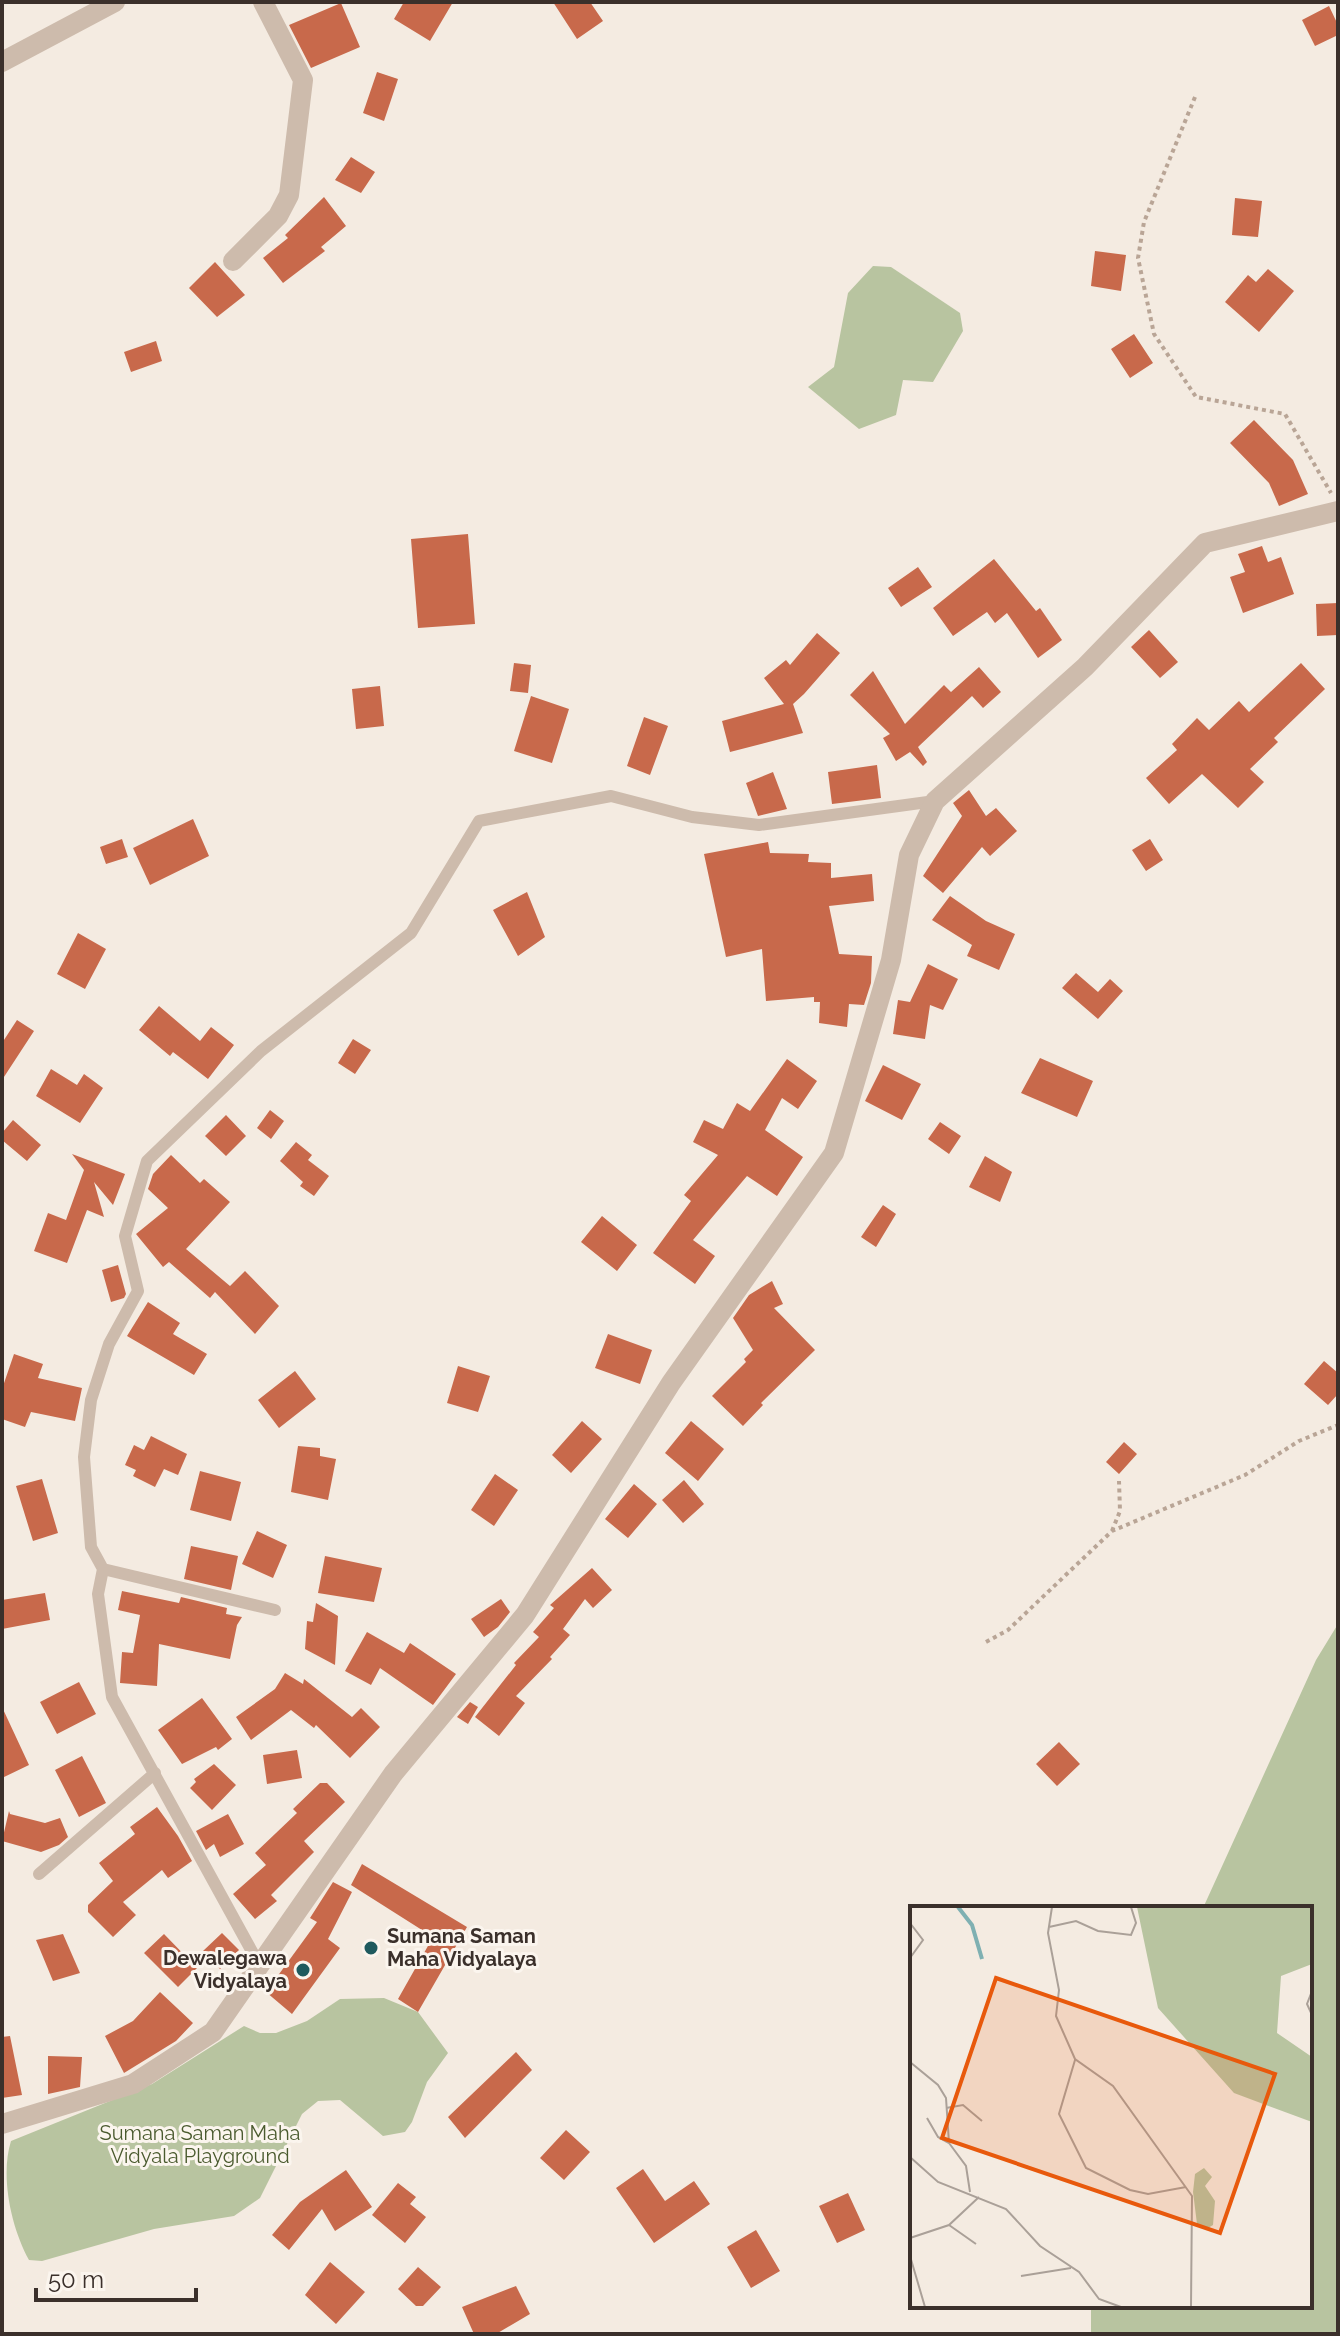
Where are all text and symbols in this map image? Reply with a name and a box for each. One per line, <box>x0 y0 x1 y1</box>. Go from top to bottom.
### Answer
inset map <box>910 1906 1312 2308</box>
place label: Sumana Saman Maha Vidyalaya <box>387 1924 537 1971</box>
marker: Sumana Saman Maha Vidyalaya <box>362 1939 380 1957</box>
place label: Dewalegawa Vidyalaya <box>163 1946 287 1993</box>
marker: Dewalegawa Vidyalaya <box>294 1961 312 1979</box>
park label: Sumana Saman Maha Vidyala Playground <box>100 2121 300 2168</box>
scale bar <box>36 2252 196 2302</box>
text: 50 m <box>48 2265 104 2294</box>

